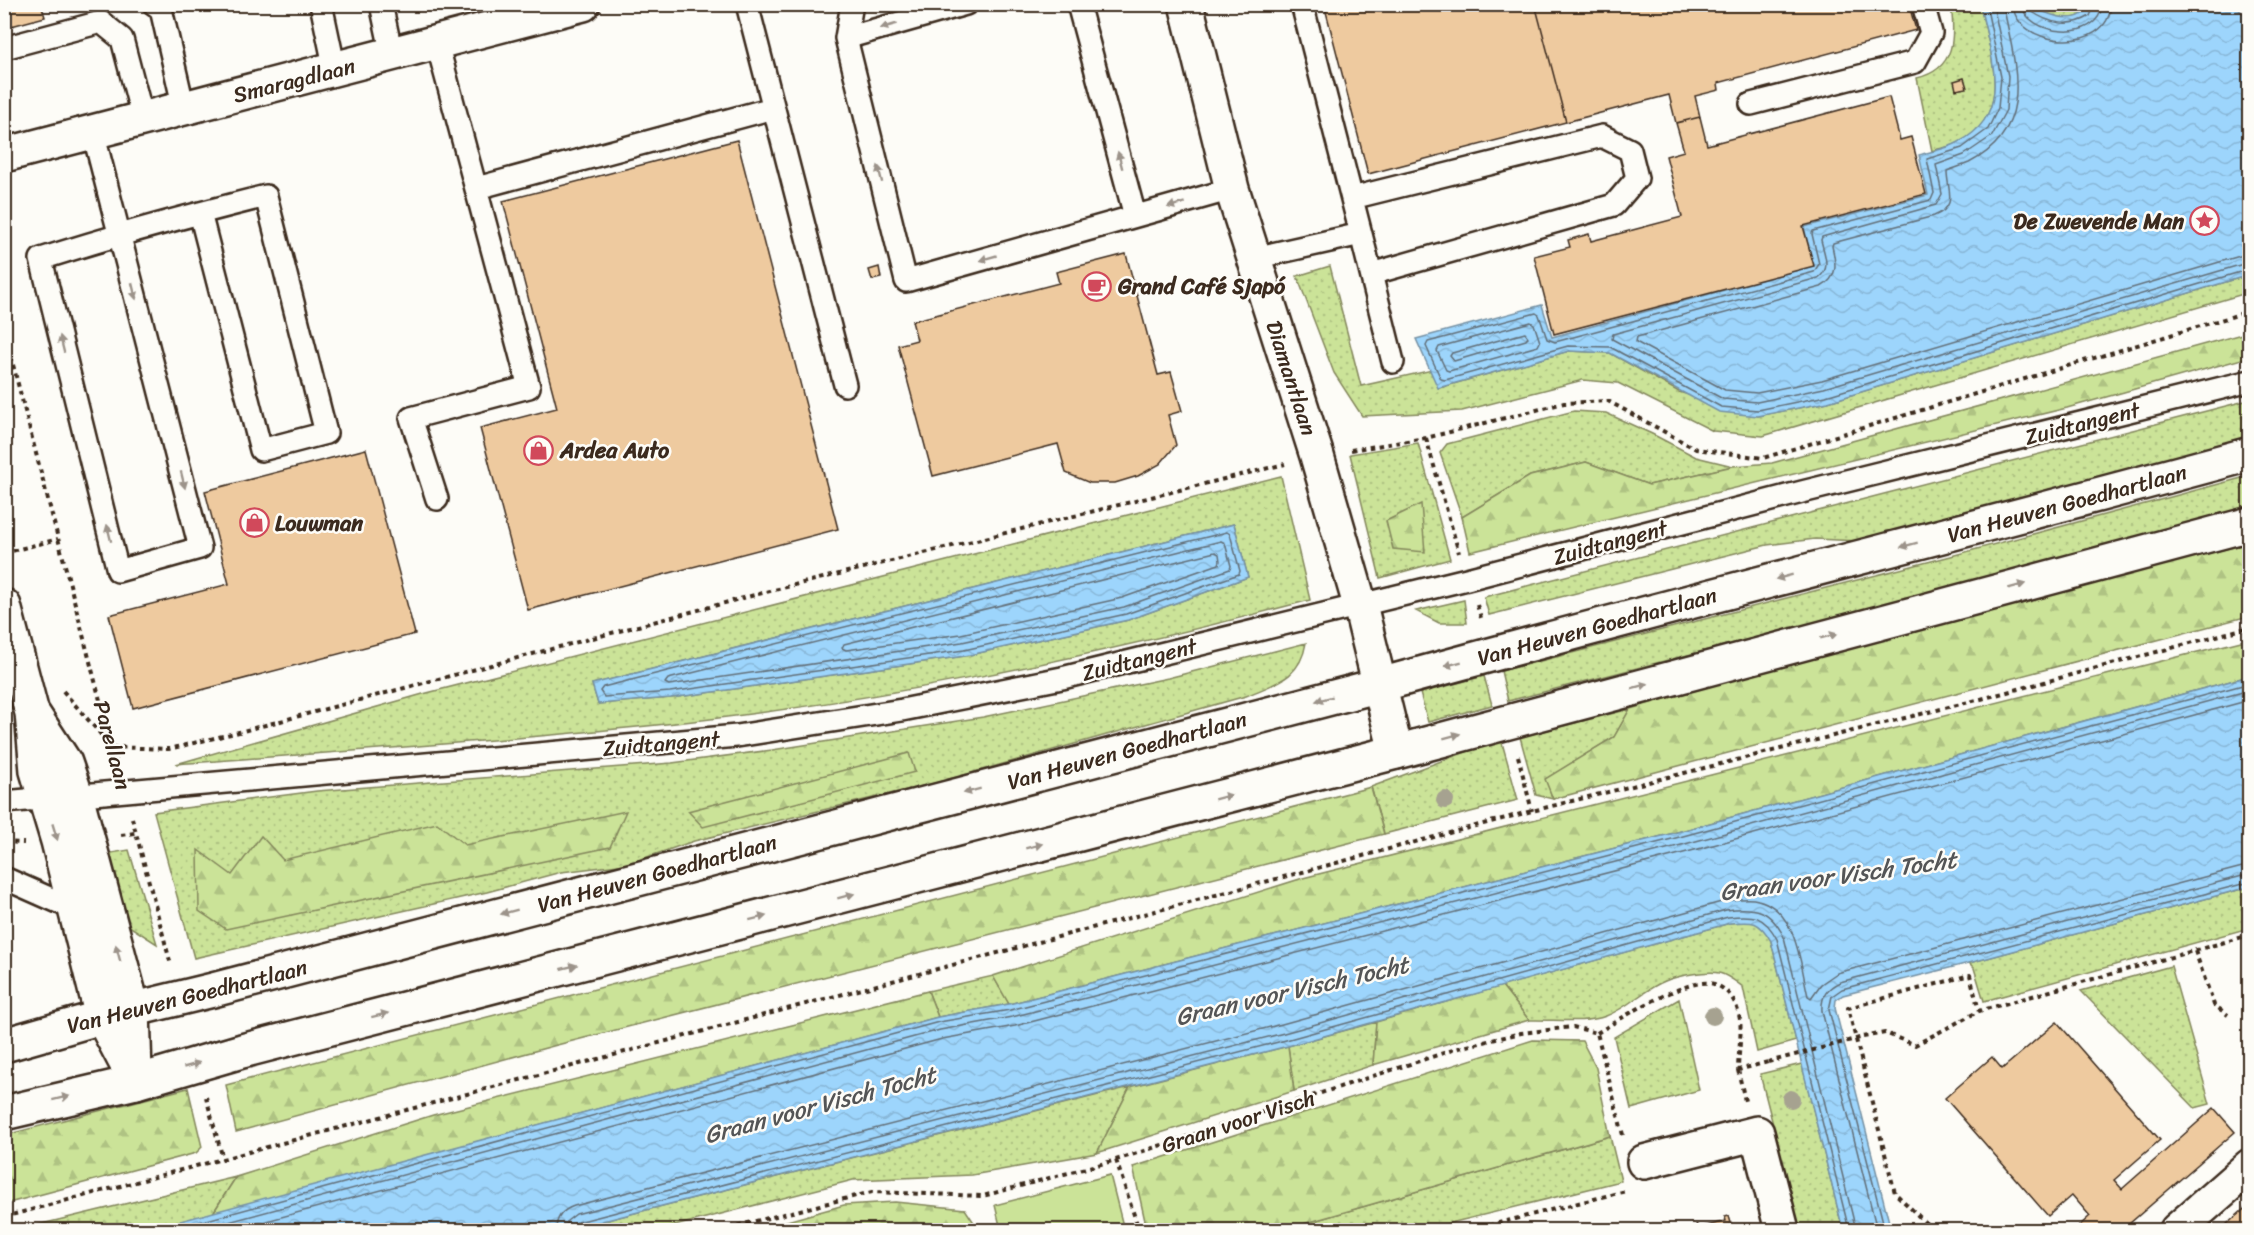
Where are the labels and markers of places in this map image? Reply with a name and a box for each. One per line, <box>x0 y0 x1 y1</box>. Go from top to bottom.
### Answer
place label: De Zwevende Man <box>2013 202 2184 241</box>
place icon: De Zwevende Man <box>2189 205 2221 237</box>
place label: Grand Café Sjapó <box>1117 267 1286 306</box>
cafe icon: Grand Café Sjapó <box>1081 270 1113 302</box>
place label: Ardea Auto <box>559 431 670 470</box>
shop icon: Ardea Auto <box>523 434 555 466</box>
place label: Louwman <box>275 504 363 543</box>
shop icon: Louwman <box>238 507 270 539</box>

